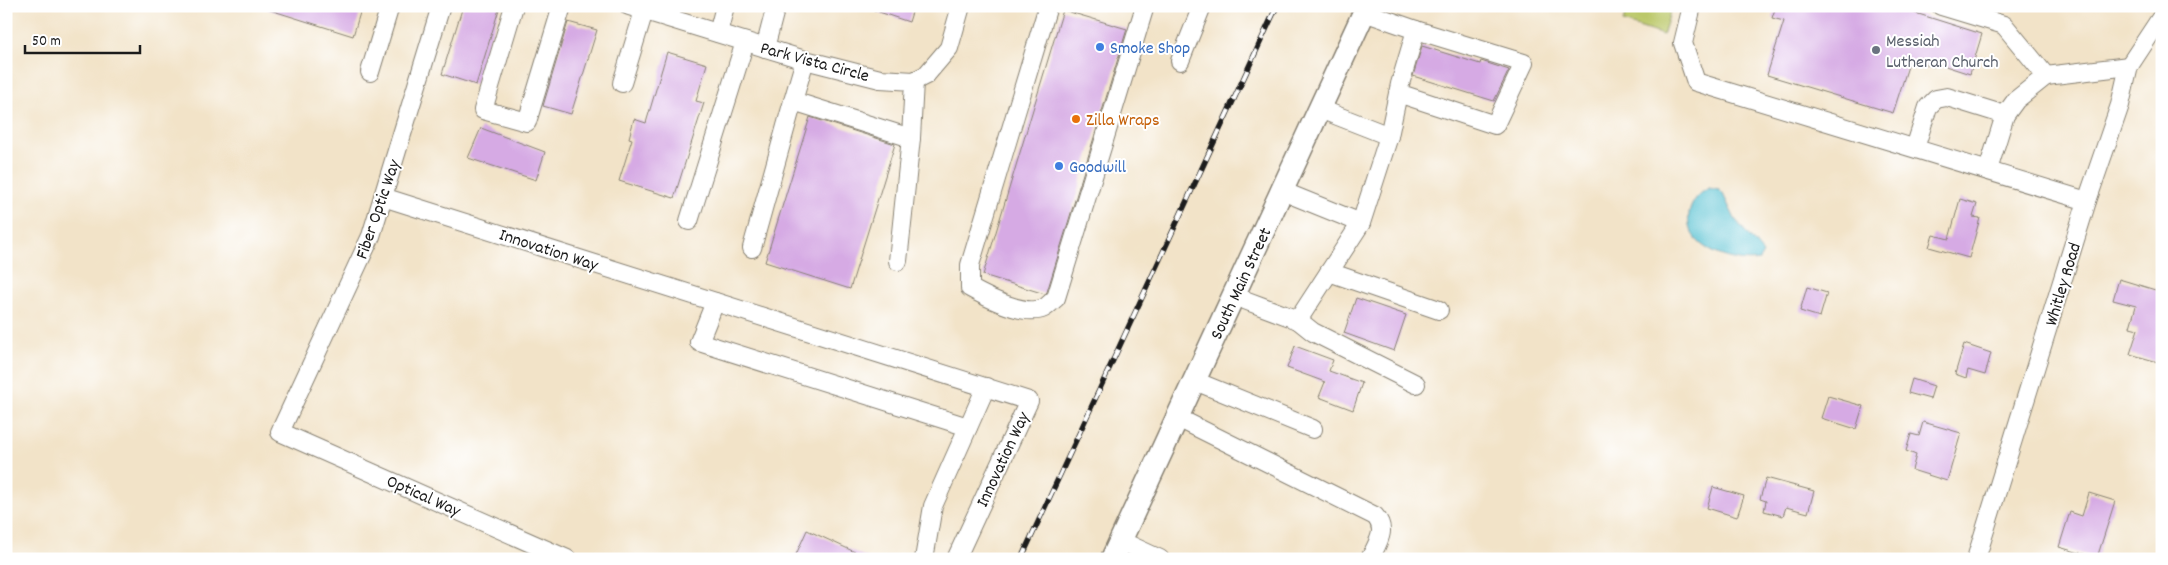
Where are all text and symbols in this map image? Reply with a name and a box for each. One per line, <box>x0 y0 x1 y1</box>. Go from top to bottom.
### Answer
scale bar <box>25 22 140 54</box>
place label: Messiah Lutheran Church <box>1886 30 1999 76</box>
text: 50 m <box>32 31 61 53</box>
street label: Park Vista Circle <box>757 37 872 90</box>
place label: Smoke Shop <box>1110 37 1190 62</box>
marker: Smoke Shop <box>1094 41 1106 53</box>
marker: Messiah Lutheran Church <box>1870 44 1882 56</box>
place label: Zilla Wraps <box>1086 109 1160 134</box>
marker: Zilla Wraps <box>1070 113 1082 125</box>
street label: Fiber Optic Way <box>351 156 408 263</box>
place label: Goodwill <box>1069 156 1127 181</box>
marker: Goodwill <box>1053 160 1065 172</box>
street label: Innovation Way <box>496 224 602 279</box>
street label: South Main Street <box>1205 224 1279 344</box>
street label: Whitley Road <box>2040 240 2089 329</box>
street label: Innovation Way <box>971 408 1038 512</box>
street label: Optical Way <box>382 470 465 525</box>

